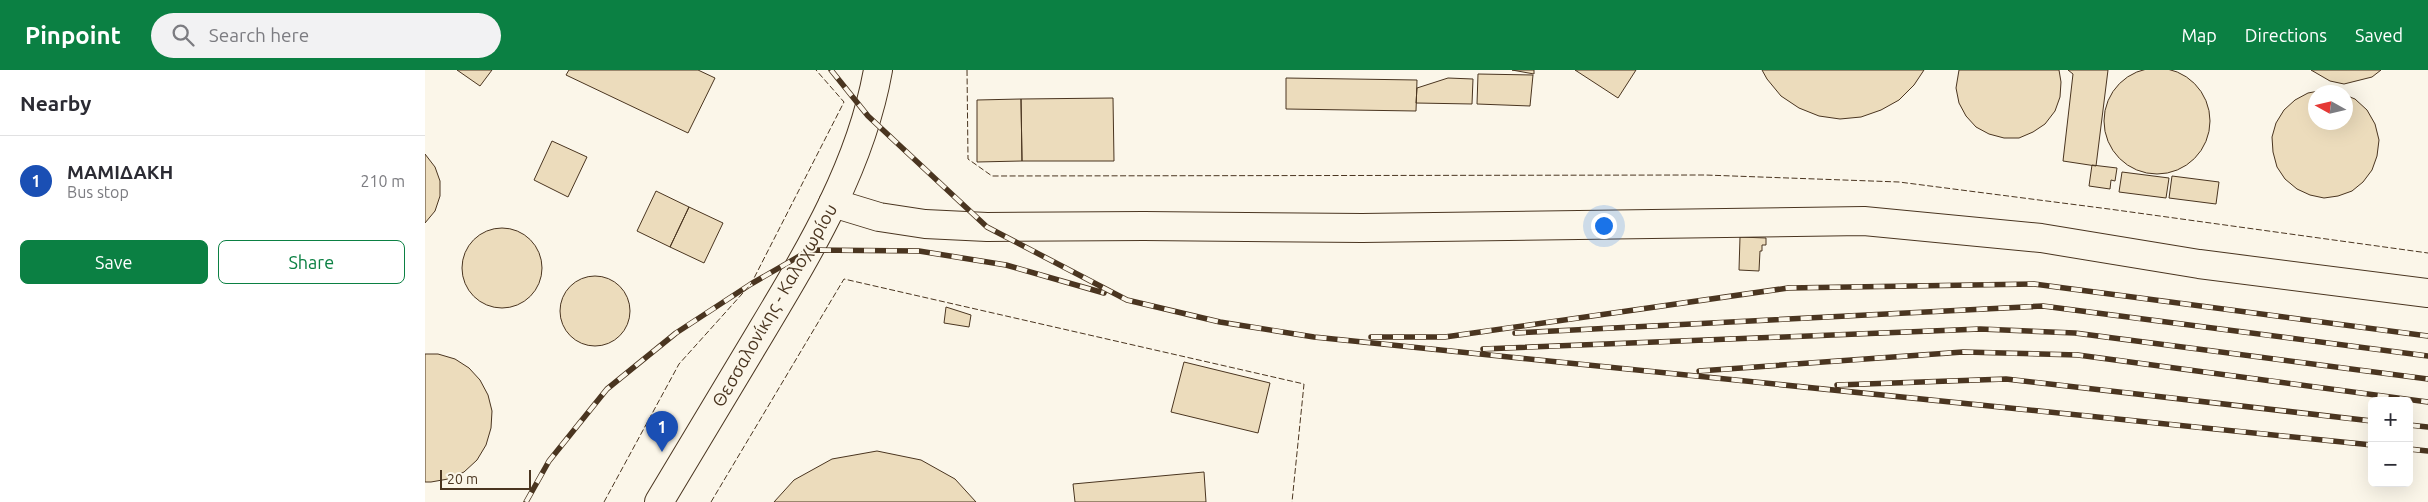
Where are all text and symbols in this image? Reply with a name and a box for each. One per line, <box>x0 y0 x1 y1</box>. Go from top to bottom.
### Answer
search box <box>151 13 501 58</box>
icon: search <box>169 21 197 49</box>
text: Pinpoint <box>25 22 121 49</box>
text: Search here <box>209 24 309 46</box>
text: Map <box>2181 25 2217 45</box>
text: Directions <box>2245 25 2327 45</box>
text: Saved <box>2355 25 2403 45</box>
north arrow <box>2308 85 2353 130</box>
text: Nearby <box>20 91 91 115</box>
text: ΜΑΜΙΔΑΚΗ <box>67 161 173 183</box>
text: 1 <box>31 172 41 190</box>
text: 210 m <box>360 172 405 190</box>
text: Bus stop <box>67 183 129 201</box>
street label: Θεσσαλονίκης - Καλοχωρίου <box>708 200 841 411</box>
your location <box>1591 213 1617 239</box>
button: Save <box>20 240 208 284</box>
button: Share <box>218 240 405 284</box>
map controls <box>2368 397 2413 487</box>
button: + <box>2368 397 2413 442</box>
pin: 1 <box>646 411 678 452</box>
button: − <box>2368 442 2413 487</box>
scale bar <box>440 467 531 490</box>
text: 20 m <box>447 471 478 487</box>

